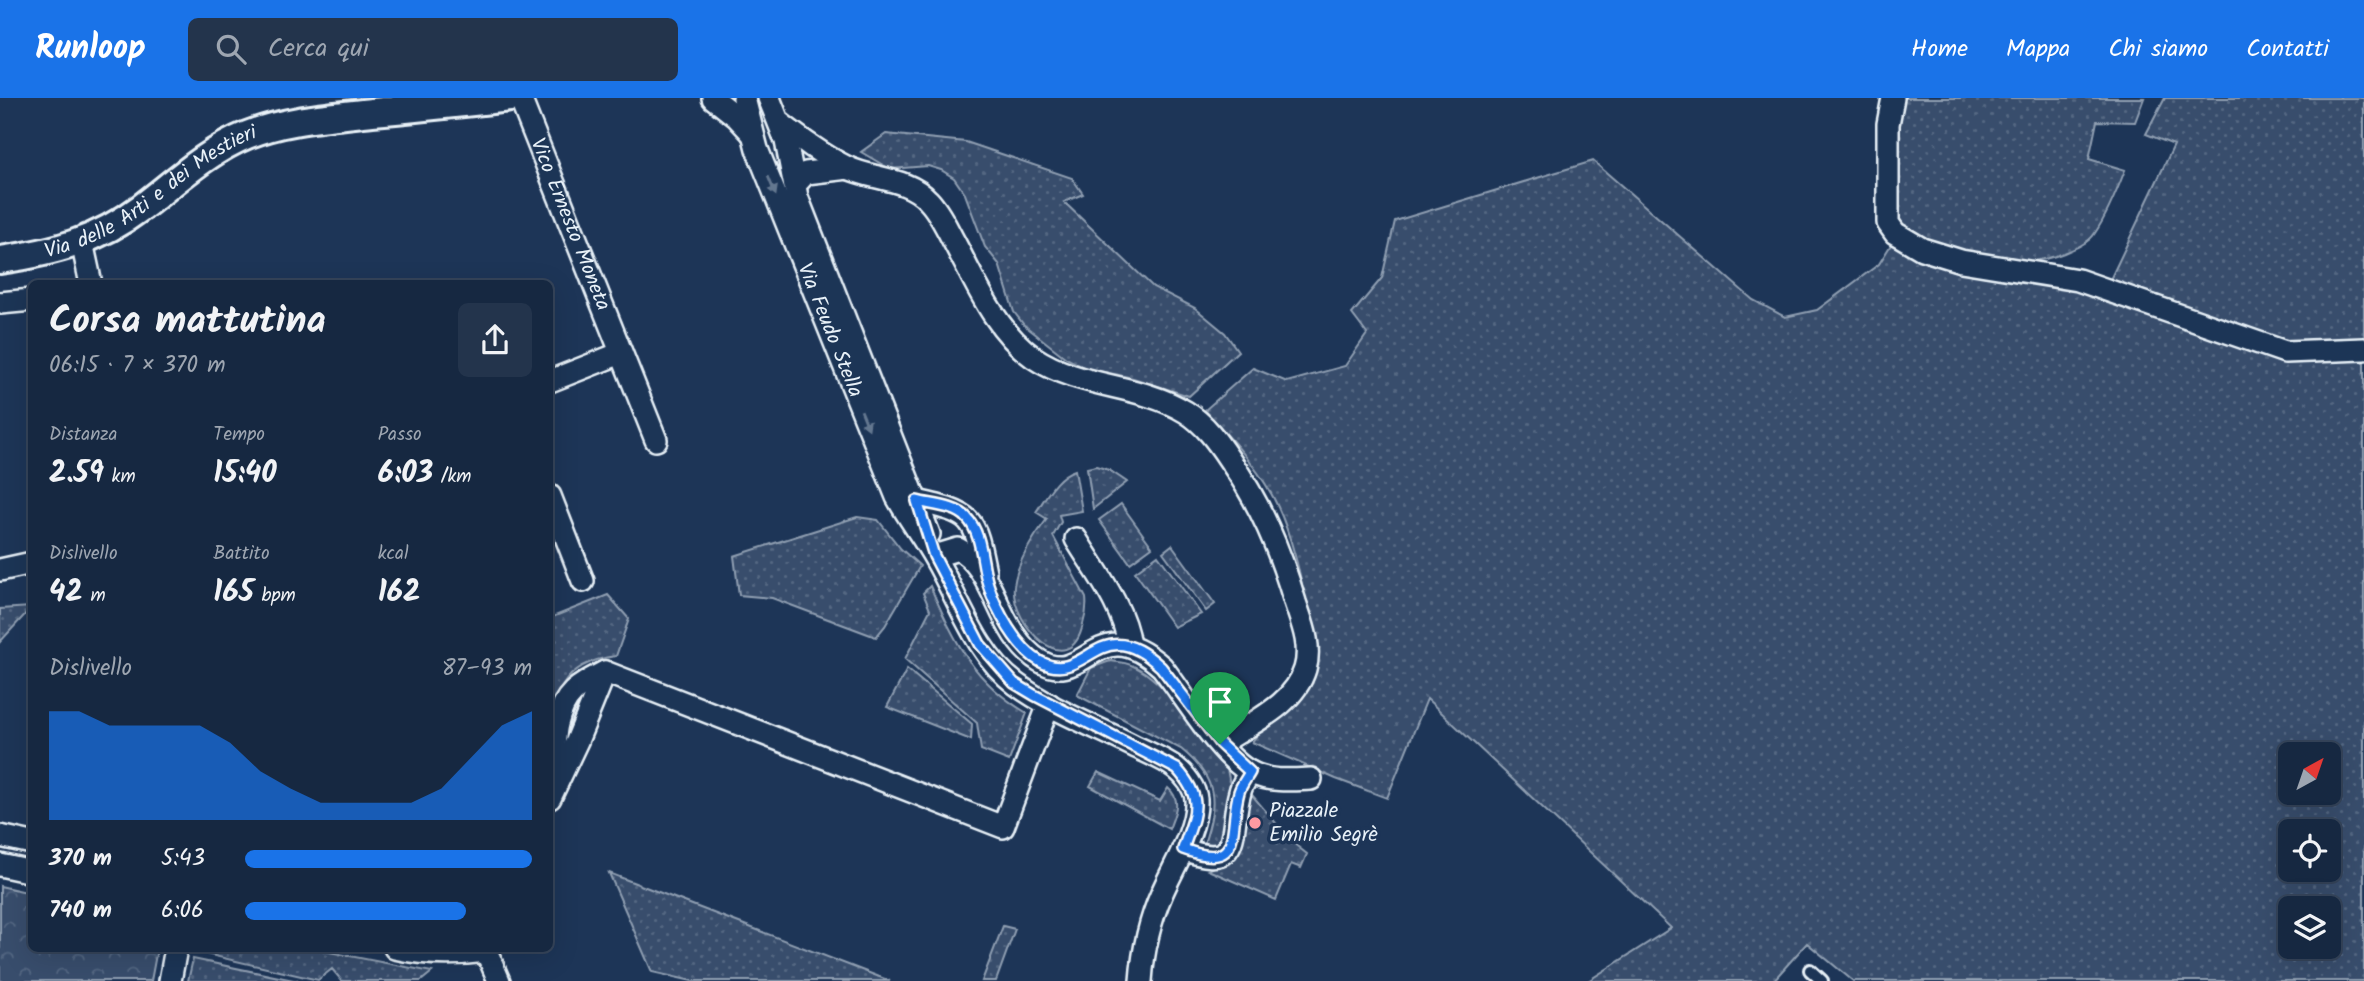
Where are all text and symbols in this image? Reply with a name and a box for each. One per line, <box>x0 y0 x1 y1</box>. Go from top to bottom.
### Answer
search box <box>188 18 678 81</box>
text: Runloop <box>35 23 146 76</box>
text: Cerca qui <box>268 28 369 70</box>
icon: search <box>212 30 250 68</box>
text: Home <box>1911 30 1968 69</box>
text: Mappa <box>2006 30 2070 69</box>
text: Chi siamo <box>2108 30 2208 69</box>
text: Contatti <box>2246 30 2329 69</box>
street label: Via delle Arti e dei Mestieri <box>41 116 262 268</box>
street label: Vico Ernesto Moneta <box>521 133 619 316</box>
one-way arrow <box>766 176 777 197</box>
street label: Via Feudo Stella <box>788 258 872 402</box>
text: Corsa mattutina <box>49 292 326 352</box>
button: share <box>458 303 532 377</box>
text: 06:15 · 7 × 370 m <box>49 348 225 384</box>
one-way arrow <box>860 410 871 431</box>
text: Distanza <box>49 420 118 450</box>
text: Tempo <box>213 420 265 450</box>
text: Passo <box>378 420 422 450</box>
text: 2.59 <box>49 450 104 498</box>
text: 15:40 <box>213 450 277 498</box>
text: 6:03 <box>378 450 433 498</box>
text: km <box>104 462 136 492</box>
text: /km <box>433 462 472 492</box>
text: Dislivello <box>49 539 118 569</box>
text: Battito <box>213 539 270 569</box>
text: kcal <box>378 539 409 569</box>
text: 42 <box>49 569 83 617</box>
text: 165 <box>213 569 254 617</box>
text: 162 <box>378 569 420 617</box>
text: m <box>83 581 106 611</box>
text: bpm <box>254 581 296 611</box>
text: Dislivello <box>49 651 132 687</box>
text: 87–93 m <box>442 651 532 687</box>
pin <box>1190 672 1250 744</box>
icon: arrive <box>1201 683 1239 721</box>
north arrow <box>2278 742 2342 805</box>
map controls <box>2278 742 2341 959</box>
place label: Piazzale Emilio Segrè <box>1269 795 1378 852</box>
marker: Piazzale Emilio Segrè <box>1247 815 1263 831</box>
button: locate <box>2278 819 2341 882</box>
text: 370 m <box>49 841 112 877</box>
text: 5:43 <box>161 841 205 877</box>
text: 740 m <box>49 893 112 929</box>
text: 6:06 <box>161 893 204 929</box>
button: layers <box>2278 896 2341 959</box>

